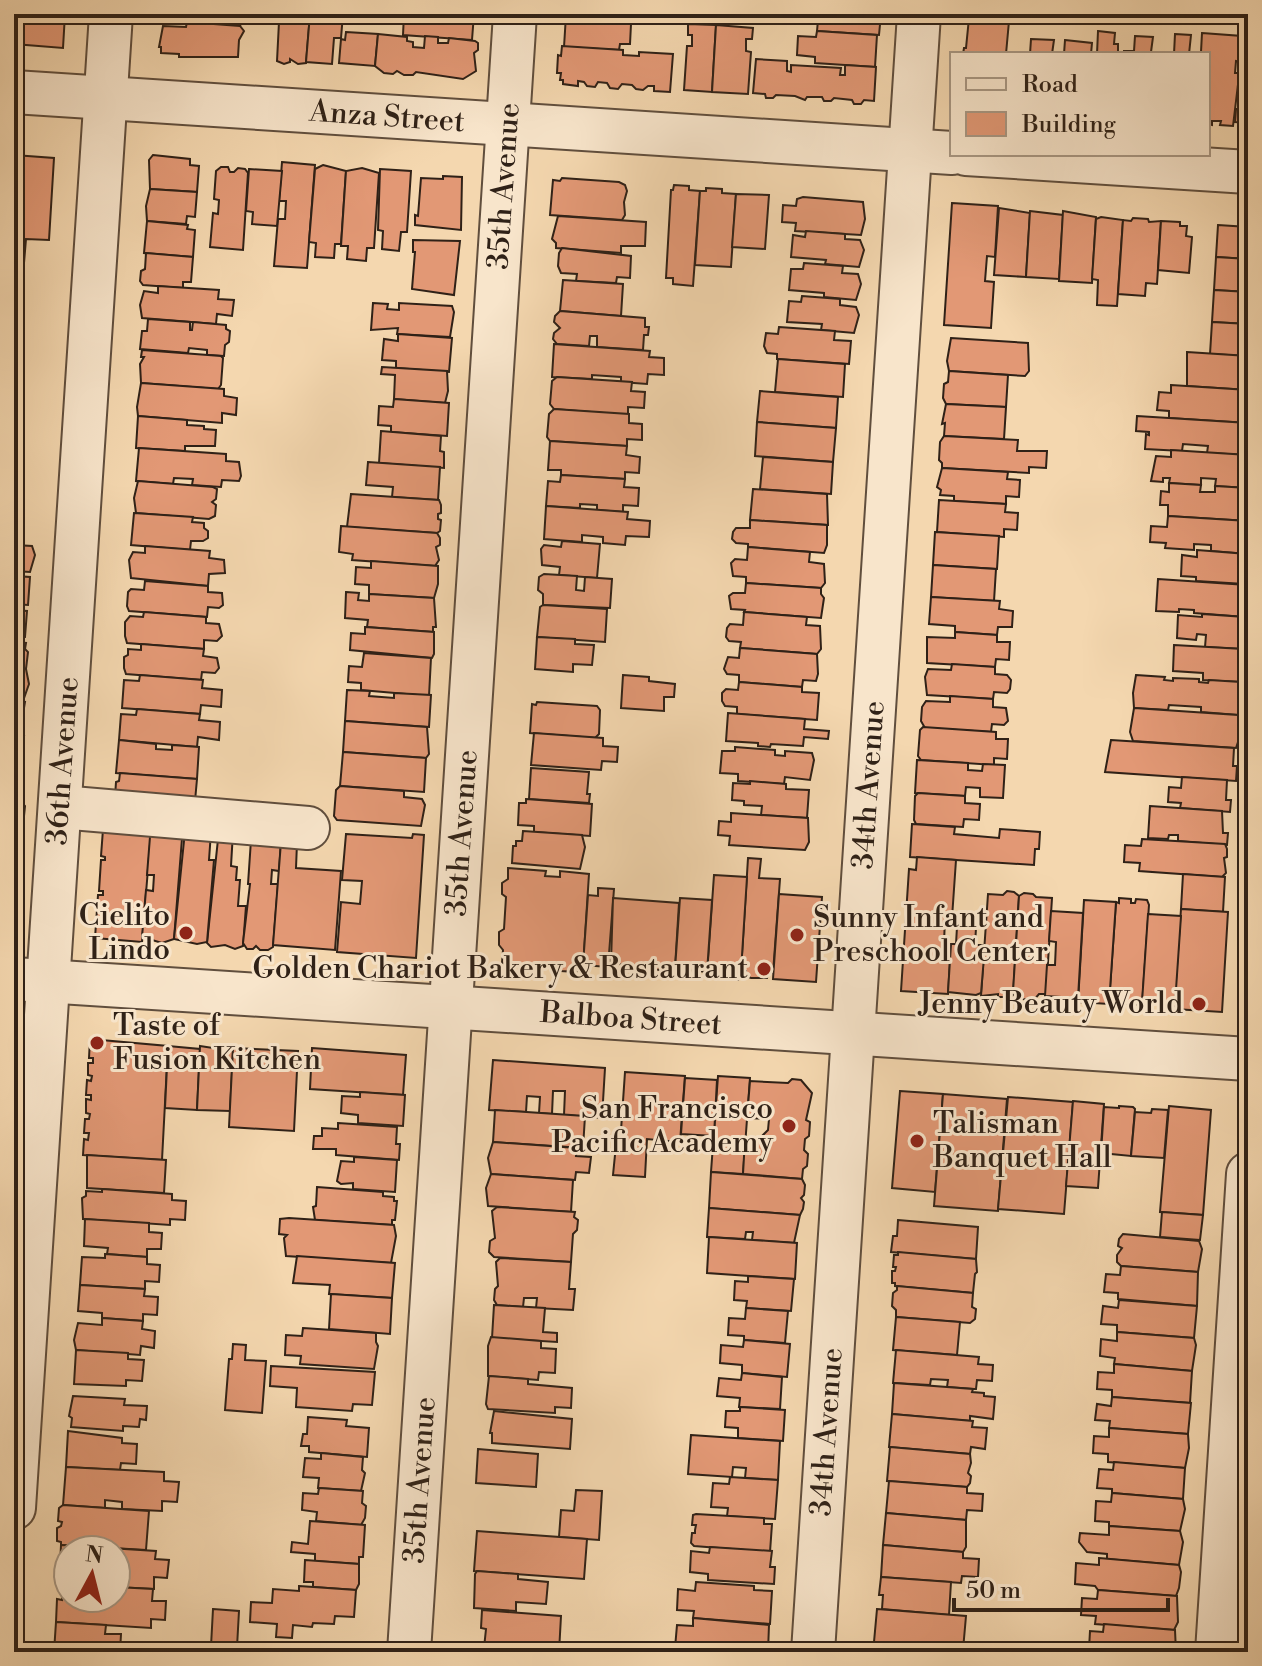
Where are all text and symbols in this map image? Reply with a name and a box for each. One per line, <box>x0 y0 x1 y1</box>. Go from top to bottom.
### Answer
legend <box>950 52 1210 156</box>
text: Road <box>1022 70 1078 100</box>
street label: Anza Street <box>307 93 466 141</box>
street label: 35th Avenue <box>479 101 529 271</box>
text: Building <box>1021 110 1116 140</box>
street label: 36th Avenue <box>38 676 88 846</box>
street label: 34th Avenue <box>844 699 894 871</box>
street label: 35th Avenue <box>437 748 487 918</box>
place label: Cielito Lindo <box>79 897 170 969</box>
place label: Sunny Infant and Preschool Center <box>813 899 1048 971</box>
marker: Cielito Lindo <box>177 924 195 942</box>
marker: Sunny Infant and Preschool Center <box>788 926 806 944</box>
place label: Golden Chariot Bakery & Restaurant <box>253 950 748 988</box>
marker: Golden Chariot Bakery & Restaurant <box>755 960 773 978</box>
place label: Jenny Beauty World <box>917 985 1183 1023</box>
street label: Balboa Street <box>538 994 723 1044</box>
marker: Jenny Beauty World <box>1190 995 1208 1013</box>
place label: Taste of Fusion Kitchen <box>113 1007 321 1079</box>
marker: Taste of Fusion Kitchen <box>88 1034 106 1052</box>
place label: San Francisco Pacific Academy <box>551 1090 773 1162</box>
place label: Talisman Banquet Hall <box>932 1105 1112 1177</box>
marker: San Francisco Pacific Academy <box>780 1117 798 1135</box>
marker: Talisman Banquet Hall <box>908 1132 926 1150</box>
street label: 34th Avenue <box>802 1346 852 1518</box>
street label: 35th Avenue <box>395 1395 445 1565</box>
north arrow <box>52 1534 132 1614</box>
text: N <box>84 1541 105 1570</box>
scale bar <box>954 1562 1168 1612</box>
text: 50 m <box>966 1576 1021 1606</box>

